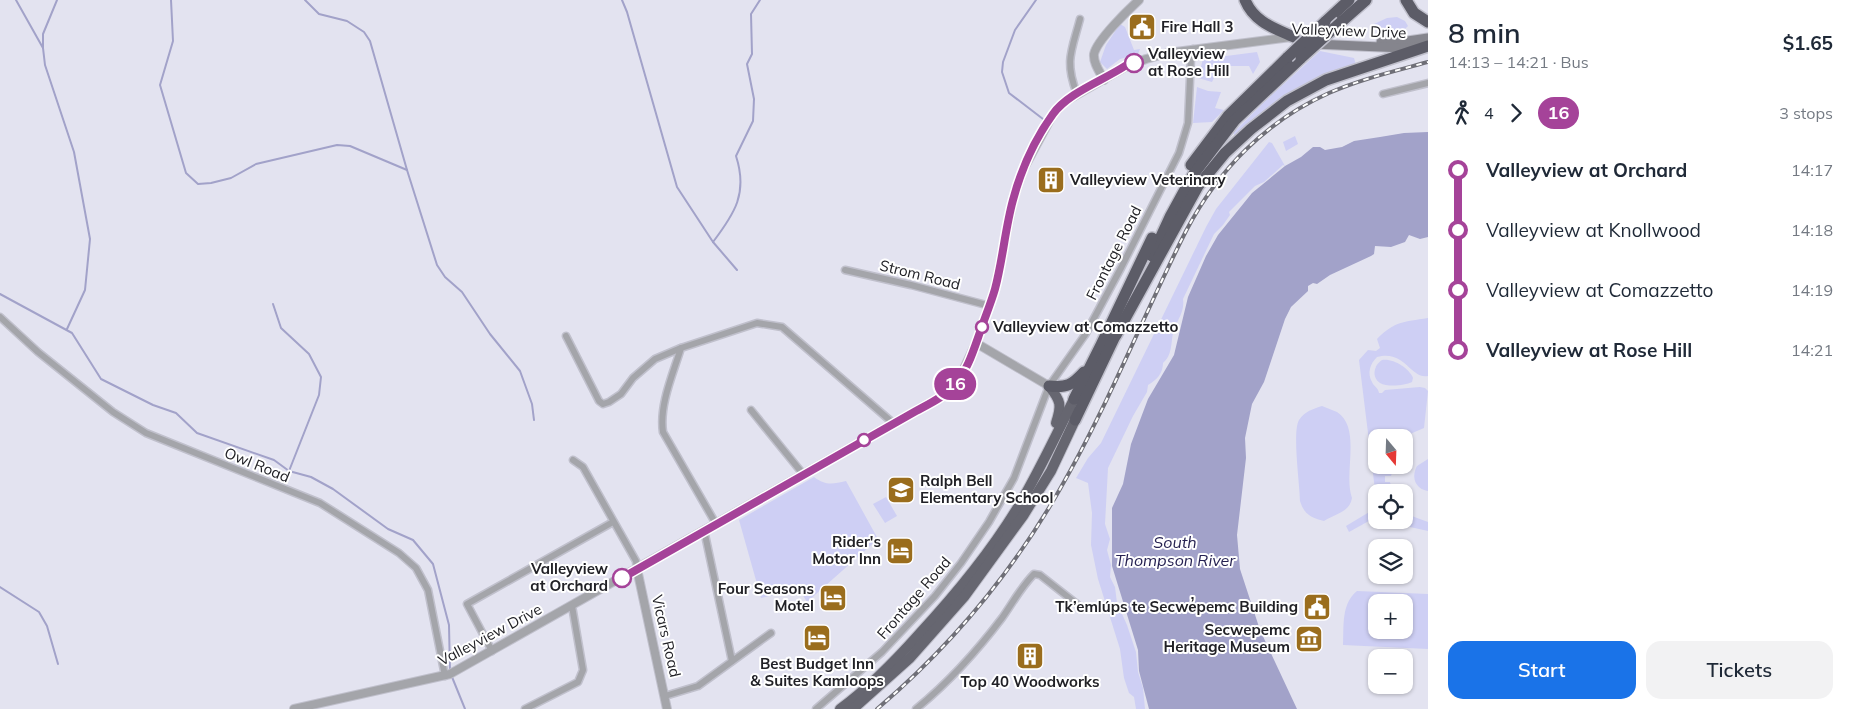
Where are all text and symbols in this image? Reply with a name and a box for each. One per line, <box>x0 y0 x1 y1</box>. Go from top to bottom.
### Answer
public building icon: Fire Hall 3 <box>1127 12 1157 42</box>
text: 8 min <box>1448 15 1521 50</box>
place label: Fire Hall 3 <box>1161 17 1233 36</box>
street label: Valleyview Drive <box>1291 19 1407 42</box>
text: $1.65 <box>1783 31 1833 55</box>
place label: Valleyview at Rose Hill <box>1147 44 1230 80</box>
text: 14:13 – 14:21 · Bus <box>1448 52 1589 72</box>
marker: Valleyview at Rose Hill <box>1124 53 1144 73</box>
icon: walk <box>1448 99 1476 127</box>
icon: forward <box>1502 99 1530 127</box>
text: 16 <box>1548 101 1569 124</box>
text: 4 <box>1484 103 1494 123</box>
text: 3 stops <box>1779 103 1833 123</box>
text: Valleyview at Orchard <box>1486 158 1687 182</box>
text: 14:17 <box>1791 160 1833 180</box>
building icon: Valleyview Veterinary <box>1036 165 1066 195</box>
place label: Valleyview Veterinary <box>1069 170 1227 189</box>
street label: Frontage Road <box>1082 203 1145 303</box>
text: Valleyview at Knollwood <box>1486 218 1701 242</box>
text: 14:18 <box>1791 220 1833 240</box>
street label: Strom Road <box>878 255 962 294</box>
text: Valleyview at Comazzetto <box>1486 278 1713 302</box>
text: 14:19 <box>1791 280 1833 300</box>
place label: Valleyview at Comazzetto <box>992 317 1178 336</box>
marker: Valleyview at Comazzetto <box>975 320 989 334</box>
text: Valleyview at Rose Hill <box>1486 338 1692 362</box>
text: 14:21 <box>1791 340 1833 360</box>
line badge: 16 <box>932 368 978 400</box>
text: 16 <box>944 372 966 395</box>
north arrow <box>1368 429 1412 474</box>
map controls <box>1368 429 1413 694</box>
unlabelled marker <box>857 433 871 447</box>
street label: Owl Road <box>222 443 293 486</box>
place label: Ralph Bell Elementary School <box>920 471 1053 507</box>
school or university icon: Ralph Bell Elementary School <box>886 475 916 505</box>
button: locate <box>1368 484 1413 529</box>
place label: Rider's Motor Inn <box>812 532 881 568</box>
water label: South Thompson River <box>1115 532 1236 570</box>
hotel icon: Rider's Motor Inn <box>885 536 915 566</box>
button: layers <box>1368 539 1413 584</box>
street label: Frontage Road <box>873 553 955 643</box>
place label: Valleyview at Orchard <box>530 559 609 595</box>
marker: Valleyview at Orchard <box>612 568 632 588</box>
place label: Four Seasons Motel <box>718 579 814 615</box>
hotel icon: Four Seasons Motel <box>818 583 848 613</box>
public building icon: Tk’emlúps te Secwe̓pemc Building <box>1302 592 1332 622</box>
street label: Vicars Road <box>648 593 685 679</box>
button: + <box>1368 594 1413 639</box>
place label: Tk’emlúps te Secwe̓pemc Building <box>1055 597 1298 616</box>
street label: Valleyview Drive <box>435 599 545 670</box>
place label: Secwepemc Heritage Museum <box>1164 620 1290 656</box>
hotel icon: Best Budget Inn & Suites Kamloops <box>802 623 832 653</box>
museum icon: Secwepemc Heritage Museum <box>1294 624 1324 654</box>
building icon: Top 40 Woodworks <box>1015 641 1045 671</box>
button: Start <box>1448 641 1636 699</box>
button: Tickets <box>1646 641 1833 699</box>
button: − <box>1368 649 1413 694</box>
place label: Best Budget Inn & Suites Kamloops <box>750 654 884 690</box>
place label: Top 40 Woodworks <box>961 672 1100 691</box>

